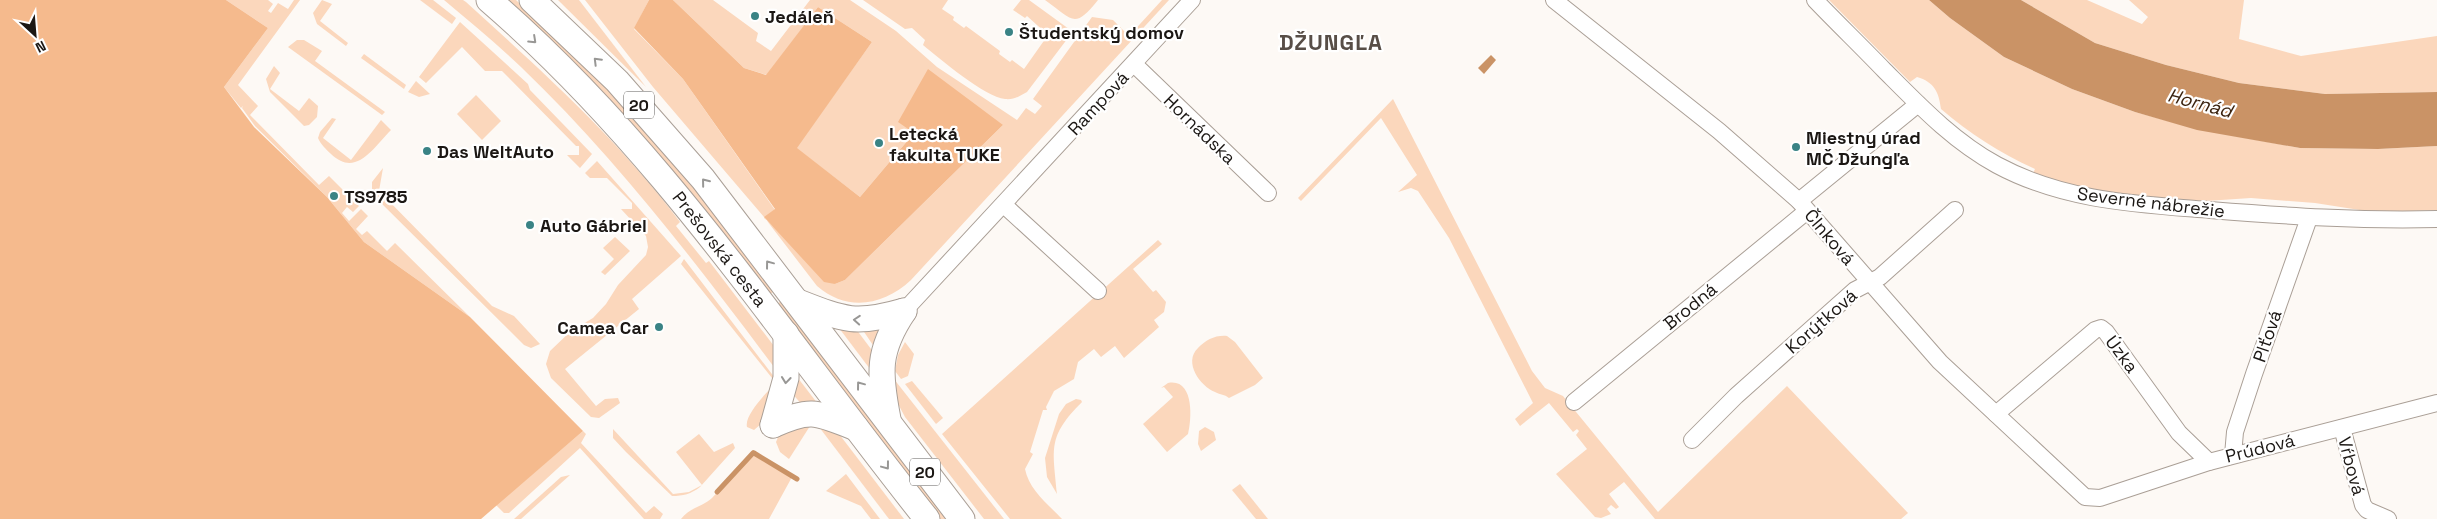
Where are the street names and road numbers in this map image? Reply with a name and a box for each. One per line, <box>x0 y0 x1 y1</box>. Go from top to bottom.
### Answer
street label: Rampová <box>1063 66 1133 140</box>
street label: Hornádska <box>1159 89 1241 169</box>
road number: 20 <box>624 92 654 118</box>
street label: Severné nábrežie <box>2076 182 2226 222</box>
street label: Prešovská cesta <box>668 186 772 312</box>
street label: Člnková <box>1800 204 1860 270</box>
street label: Brodná <box>1658 277 1722 335</box>
street label: Korýtková <box>1780 284 1862 358</box>
street label: Plťová <box>2247 307 2287 365</box>
street label: Úzka <box>2100 331 2144 377</box>
street label: Prúdová <box>2223 428 2297 468</box>
street label: Vŕbová <box>2333 434 2371 498</box>
road number: 20 <box>910 458 940 486</box>

